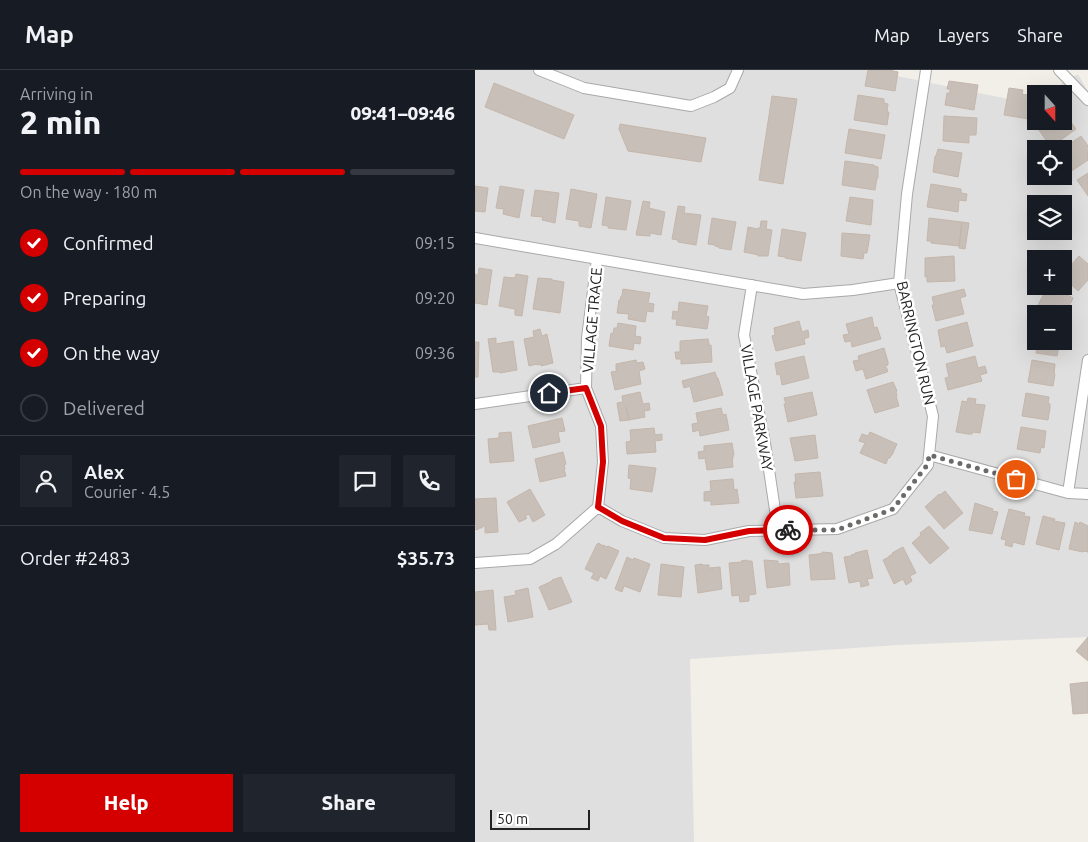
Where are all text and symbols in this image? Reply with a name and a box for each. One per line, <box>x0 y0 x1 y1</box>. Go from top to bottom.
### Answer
text: Map <box>25 21 74 48</box>
text: Map <box>874 25 910 45</box>
text: Layers <box>938 25 989 45</box>
text: Share <box>1017 25 1063 45</box>
text: Arriving in <box>20 85 93 103</box>
north arrow <box>1027 85 1073 130</box>
map controls <box>1027 85 1072 350</box>
text: 09:41–09:46 <box>350 102 455 124</box>
text: 2 min <box>20 104 101 140</box>
button: locate <box>1027 140 1072 185</box>
text: On the way · 180 m <box>20 183 157 201</box>
button: layers <box>1027 195 1072 240</box>
icon: check <box>20 229 48 257</box>
text: Confirmed <box>63 232 154 254</box>
text: 09:15 <box>415 234 455 252</box>
button: + <box>1027 250 1072 295</box>
street label: VILLAGE TRACE <box>579 267 605 373</box>
street label: BARRINGTON RUN <box>893 279 939 407</box>
icon: check <box>20 284 48 312</box>
text: Preparing <box>63 287 147 309</box>
text: 09:20 <box>415 289 455 307</box>
button: − <box>1027 305 1072 350</box>
icon: check <box>20 339 48 367</box>
text: On the way <box>63 342 160 364</box>
street label: VILLAGE PARKWAY <box>737 343 777 473</box>
text: 09:36 <box>415 344 455 362</box>
pin <box>528 372 570 414</box>
icon: home <box>535 379 563 407</box>
text: Delivered <box>63 397 145 419</box>
button: person <box>20 455 72 507</box>
button: chat <box>339 455 391 507</box>
button: phone <box>403 455 455 507</box>
pin <box>995 458 1037 500</box>
text: Alex <box>84 461 124 483</box>
icon: bag <box>1002 465 1030 493</box>
text: Courier · 4.5 <box>84 483 170 501</box>
courier <box>763 505 813 555</box>
icon: bike <box>774 516 802 544</box>
text: Order #2483 <box>20 547 130 569</box>
text: $35.73 <box>397 547 455 569</box>
button: Help <box>20 774 233 832</box>
button: Share <box>243 774 455 832</box>
scale bar <box>490 807 590 830</box>
text: 50 m <box>497 811 528 827</box>

